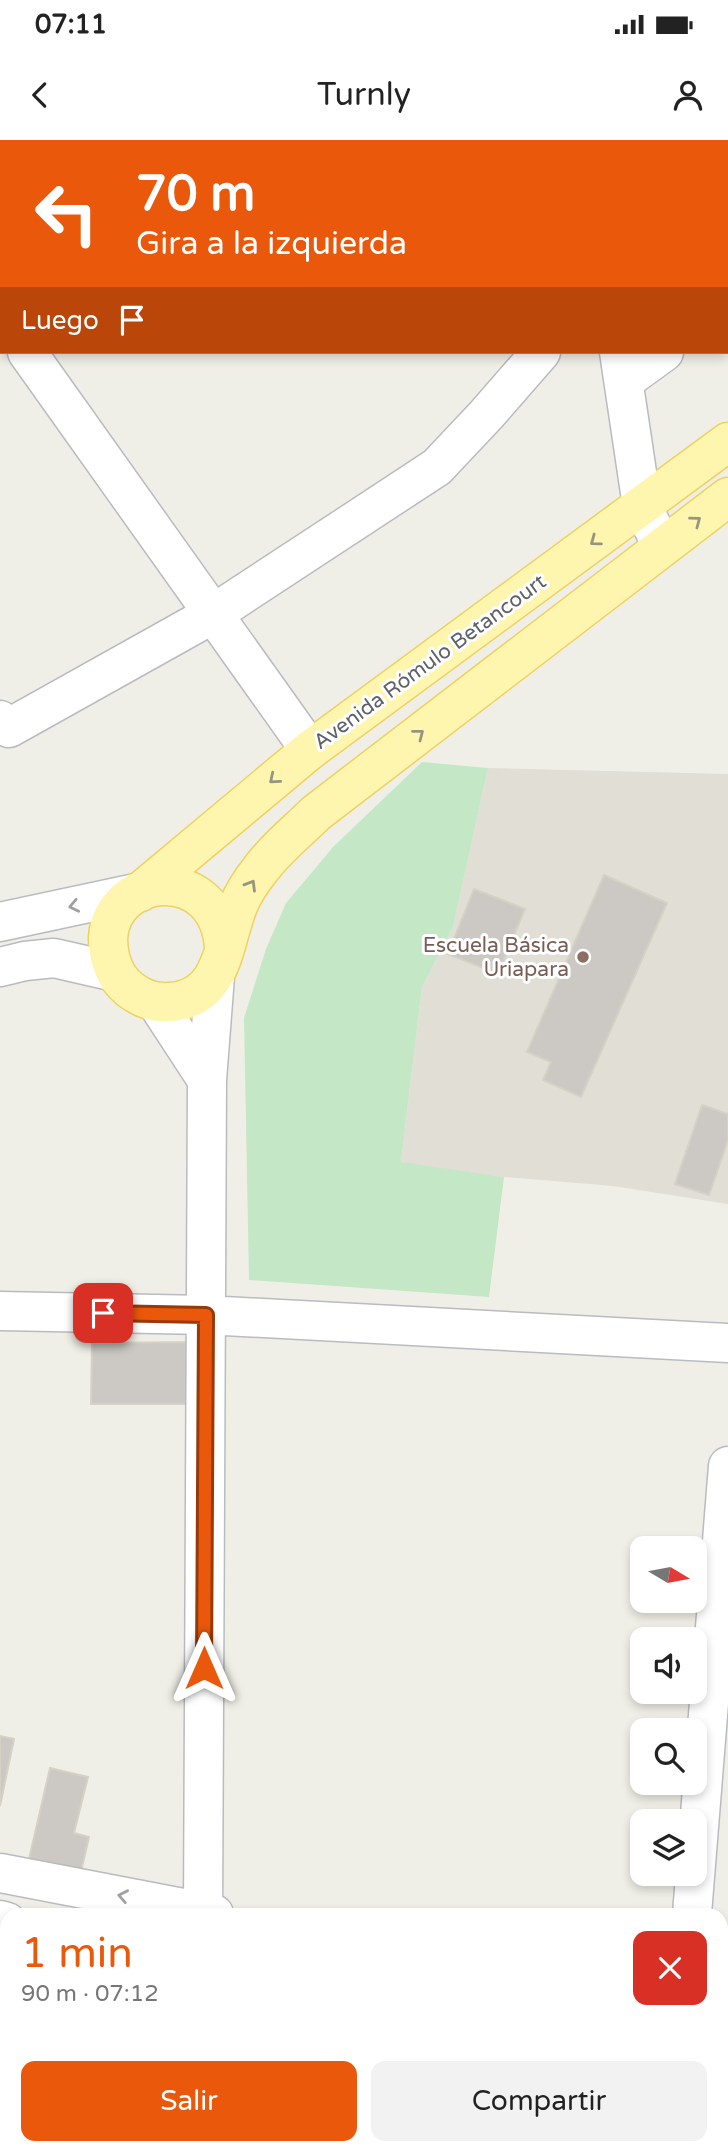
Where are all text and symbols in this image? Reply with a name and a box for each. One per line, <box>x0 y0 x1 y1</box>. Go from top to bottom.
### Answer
text: 07:11 <box>35 9 107 40</box>
icon: back <box>21 76 59 114</box>
text: Turnly <box>317 76 411 114</box>
icon: person <box>669 76 707 114</box>
text: 70 m <box>136 165 255 224</box>
icon: left <box>21 168 112 259</box>
text: Gira a la izquierda <box>136 225 407 263</box>
icon: arrive <box>113 301 151 339</box>
text: Luego <box>21 305 99 336</box>
one-way arrow <box>688 516 701 529</box>
one-way arrow <box>590 533 602 546</box>
street label: Avenida Rómulo Betancourt <box>309 569 551 755</box>
one-way arrow <box>411 730 424 743</box>
one-way arrow <box>270 771 282 784</box>
one-way arrow <box>242 880 255 893</box>
one-way arrow <box>68 898 80 913</box>
place label: Escuela Básica Uriapara <box>423 933 569 982</box>
marker: Escuela Básica Uriapara <box>575 949 591 965</box>
pin <box>73 1283 133 1343</box>
icon: arrive <box>84 1294 122 1332</box>
north arrow <box>630 1536 707 1614</box>
map controls <box>630 1536 707 1886</box>
button: sound <box>630 1627 707 1704</box>
position arrow <box>167 1631 241 1705</box>
button: search <box>630 1718 707 1795</box>
button: layers <box>630 1809 707 1886</box>
one-way arrow <box>117 1890 129 1905</box>
text: 1 min <box>21 1928 133 1979</box>
button: close <box>633 1931 707 2005</box>
text: 90 m · 07:12 <box>21 1980 159 2008</box>
button: Salir <box>21 2061 357 2141</box>
button: Compartir <box>371 2061 707 2141</box>

